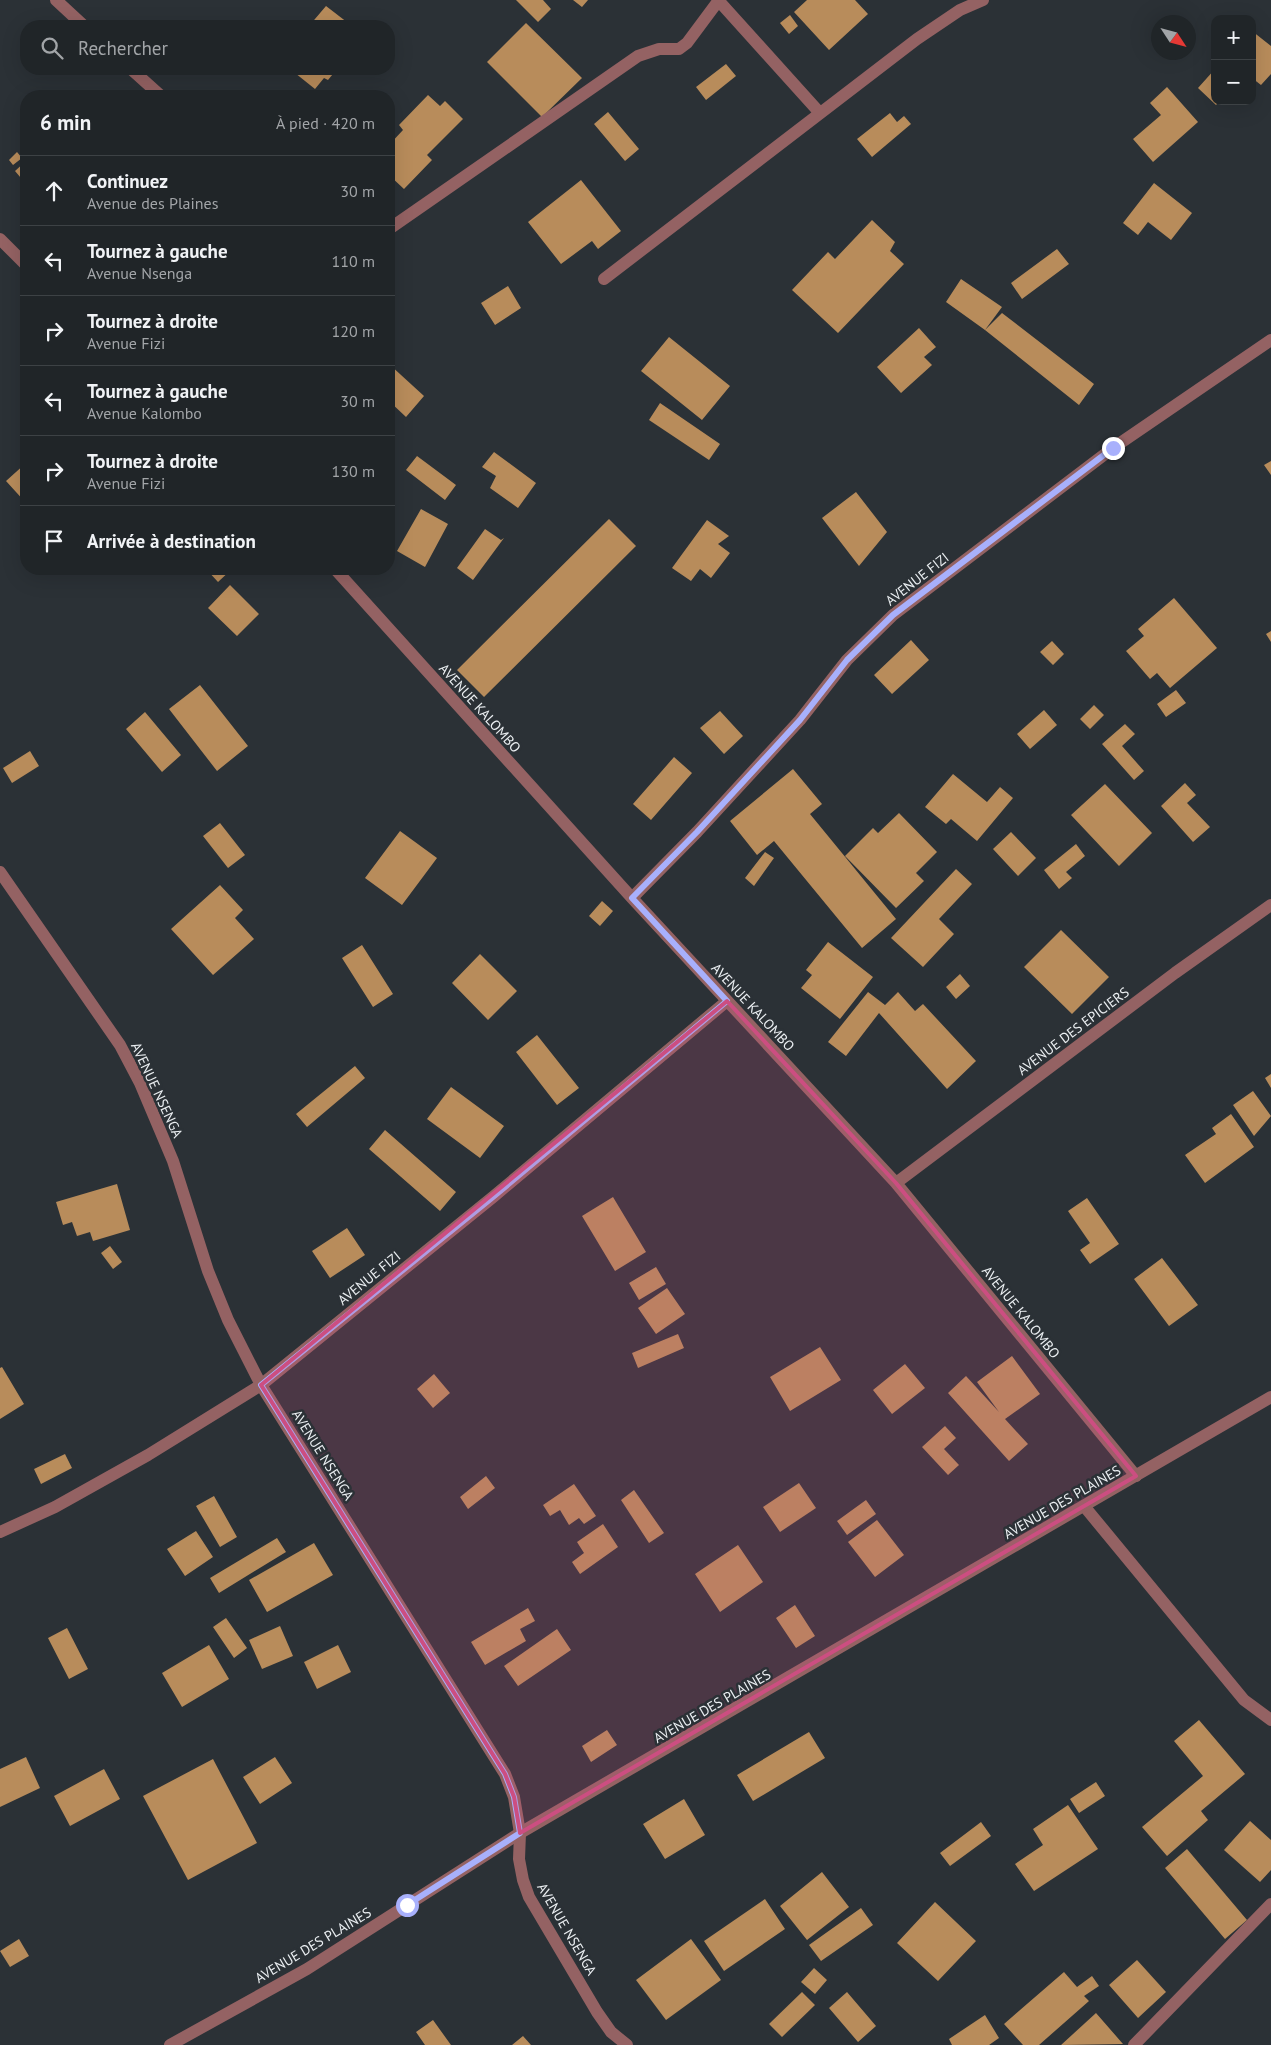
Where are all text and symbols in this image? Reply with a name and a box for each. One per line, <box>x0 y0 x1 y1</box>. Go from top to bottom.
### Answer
north arrow <box>1151 15 1196 60</box>
map controls <box>1211 15 1256 105</box>
button: + <box>1211 15 1256 60</box>
search box <box>20 20 395 75</box>
icon: search <box>38 34 66 62</box>
text: Rechercher <box>78 36 168 60</box>
button: − <box>1211 60 1256 105</box>
text: 6 min <box>40 109 91 136</box>
text: À pied · 420 m <box>276 113 375 133</box>
text: Continuez <box>87 169 168 193</box>
icon: ahead <box>40 177 68 205</box>
text: 30 m <box>340 181 375 201</box>
text: Avenue des Plaines <box>87 193 218 213</box>
text: Tournez à gauche <box>87 239 228 263</box>
icon: left <box>40 247 68 275</box>
text: 110 m <box>332 251 375 271</box>
text: Avenue Nsenga <box>87 263 192 283</box>
text: Tournez à droite <box>87 309 218 333</box>
icon: right <box>40 317 68 345</box>
text: 120 m <box>332 321 375 341</box>
text: Avenue Fizi <box>87 333 165 353</box>
text: Tournez à gauche <box>87 379 228 403</box>
icon: left <box>40 387 68 415</box>
text: 30 m <box>340 391 375 411</box>
text: Avenue Kalombo <box>87 403 202 423</box>
route end <box>1102 437 1125 460</box>
text: Tournez à droite <box>87 449 218 473</box>
icon: right <box>40 457 68 485</box>
text: 130 m <box>332 461 375 481</box>
text: Avenue Fizi <box>87 473 165 493</box>
icon: arrive <box>40 527 68 555</box>
text: Arrivée à destination <box>87 529 256 553</box>
street label: AVENUE FIZI <box>882 549 952 609</box>
street label: AVENUE KALOMBO <box>435 660 525 756</box>
street label: AVENUE KALOMBO <box>708 959 798 1055</box>
street label: AVENUE DES EPICIERS <box>1014 983 1132 1079</box>
street label: AVENUE NSENGA <box>127 1039 187 1141</box>
street label: AVENUE FIZI <box>334 1247 404 1309</box>
street label: AVENUE KALOMBO <box>978 1262 1064 1362</box>
street label: AVENUE NSENGA <box>288 1406 358 1504</box>
street label: AVENUE DES PLAINES <box>1000 1461 1124 1543</box>
street label: AVENUE DES PLAINES <box>650 1665 774 1747</box>
street label: AVENUE NSENGA <box>533 1880 601 1979</box>
route start <box>396 1894 419 1917</box>
street label: AVENUE DES PLAINES <box>252 1903 374 1987</box>

